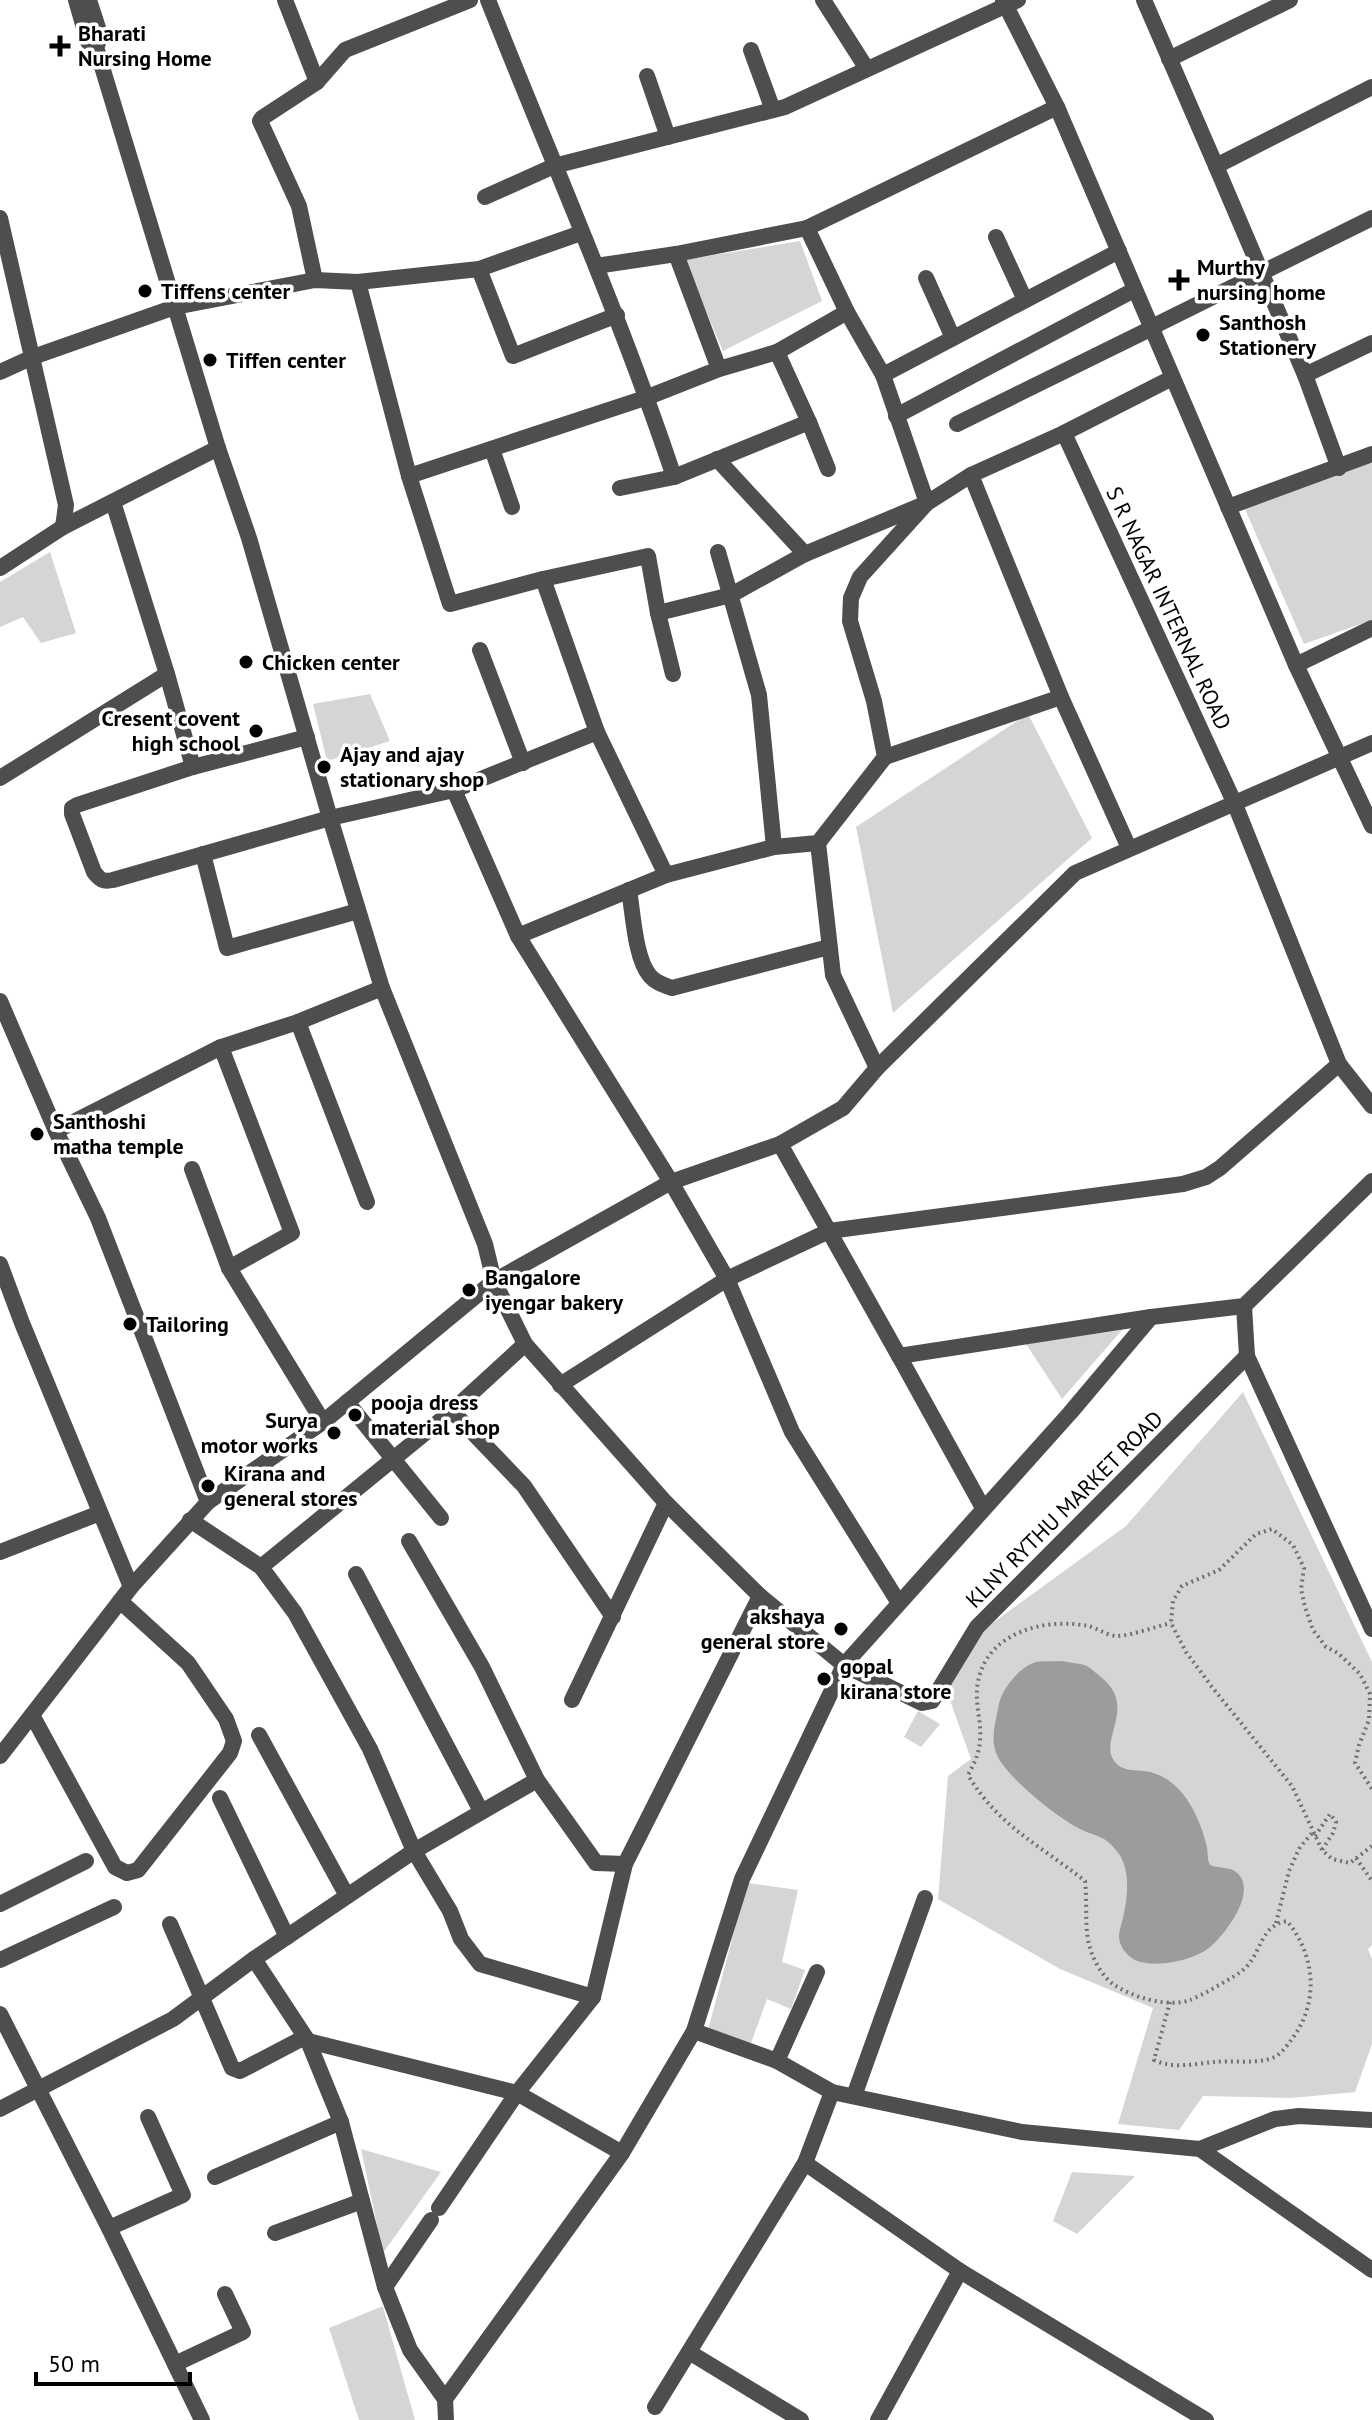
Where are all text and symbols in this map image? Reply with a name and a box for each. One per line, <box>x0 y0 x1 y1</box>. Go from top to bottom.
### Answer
place label: Bharati Nursing Home <box>78 19 212 72</box>
marker: Bharati Nursing Home <box>49 35 71 57</box>
place label: Murthy nursing home <box>1197 253 1326 306</box>
marker: Murthy nursing home <box>1168 269 1190 291</box>
place label: Tiffens center <box>161 277 291 305</box>
marker: Tiffens center <box>136 282 154 300</box>
place label: Santhosh Stationery <box>1219 308 1317 361</box>
marker: Santhosh Stationery <box>1194 326 1212 344</box>
place label: Tiffen center <box>226 346 346 374</box>
marker: Tiffen center <box>201 351 219 369</box>
street label: S R NAGAR INTERNAL ROAD <box>1100 482 1238 734</box>
place label: Chicken center <box>262 648 400 676</box>
marker: Chicken center <box>237 653 255 671</box>
place label: Cresent covent high school <box>101 704 241 757</box>
marker: Cresent covent high school <box>247 722 265 740</box>
place label: Ajay and ajay stationary shop <box>340 740 484 793</box>
marker: Ajay and ajay stationary shop <box>315 758 333 776</box>
place label: Santhoshi matha temple <box>53 1107 184 1160</box>
marker: Santhoshi matha temple <box>28 1125 46 1143</box>
place label: Bangalore iyengar bakery <box>485 1263 624 1316</box>
marker: Bangalore iyengar bakery <box>460 1281 478 1299</box>
place label: Tailoring <box>146 1310 229 1338</box>
marker: Tailoring <box>121 1315 139 1333</box>
place label: pooja dress material shop <box>371 1388 500 1441</box>
street label: KLNY RYTHU MARKET ROAD <box>959 1404 1169 1614</box>
place label: Surya motor works <box>201 1406 318 1459</box>
marker: pooja dress material shop <box>346 1406 364 1424</box>
marker: Surya motor works <box>325 1424 343 1442</box>
place label: Kirana and general stores <box>224 1459 358 1512</box>
marker: Kirana and general stores <box>199 1477 217 1495</box>
place label: akshaya general store <box>701 1602 825 1655</box>
marker: akshaya general store <box>832 1620 850 1638</box>
place label: gopal kirana store <box>840 1652 951 1705</box>
marker: gopal kirana store <box>815 1670 833 1688</box>
scale bar <box>36 2336 190 2386</box>
text: 50 m <box>48 2348 100 2379</box>

